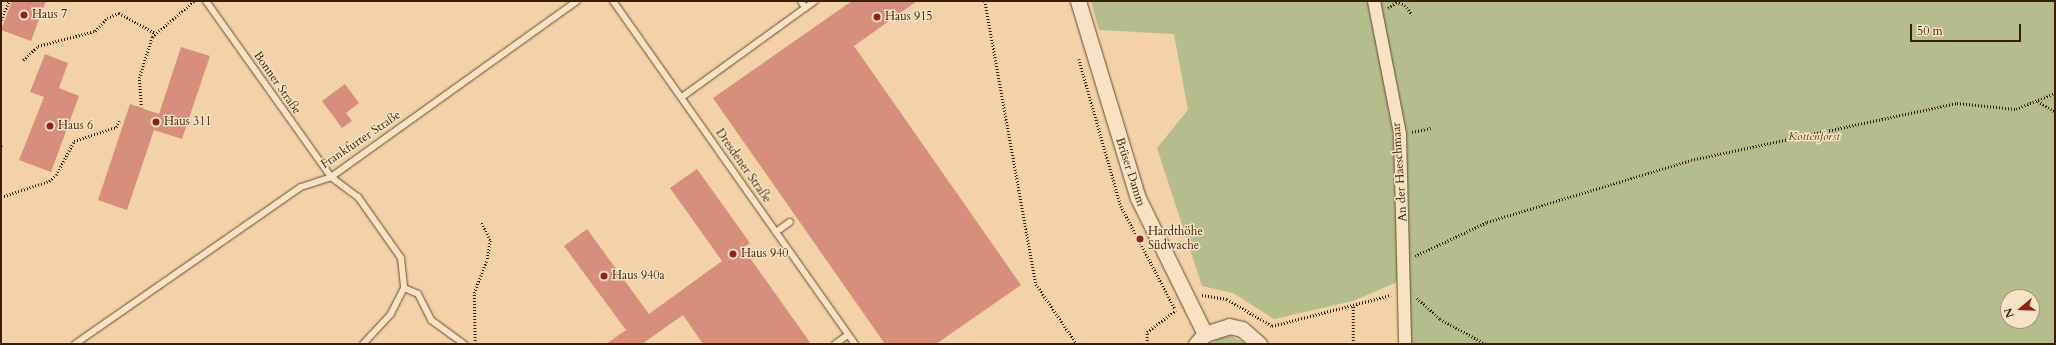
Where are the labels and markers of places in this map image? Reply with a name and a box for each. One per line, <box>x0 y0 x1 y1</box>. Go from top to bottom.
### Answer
place label: Haus 7 <box>32 8 67 22</box>
marker: Haus 7 <box>19 10 29 20</box>
place label: Haus 915 <box>885 10 932 24</box>
marker: Haus 915 <box>872 12 882 22</box>
place label: Haus 311 <box>164 115 211 129</box>
marker: Haus 311 <box>151 117 161 127</box>
place label: Haus 6 <box>58 119 93 133</box>
marker: Haus 6 <box>45 121 55 131</box>
place label: Hardthöhe Südwache <box>1148 225 1203 253</box>
marker: Hardthöhe Südwache <box>1135 234 1145 244</box>
place label: Haus 940 <box>741 247 788 261</box>
marker: Haus 940 <box>728 249 738 259</box>
place label: Haus 940a <box>612 269 665 283</box>
marker: Haus 940a <box>599 271 609 281</box>

